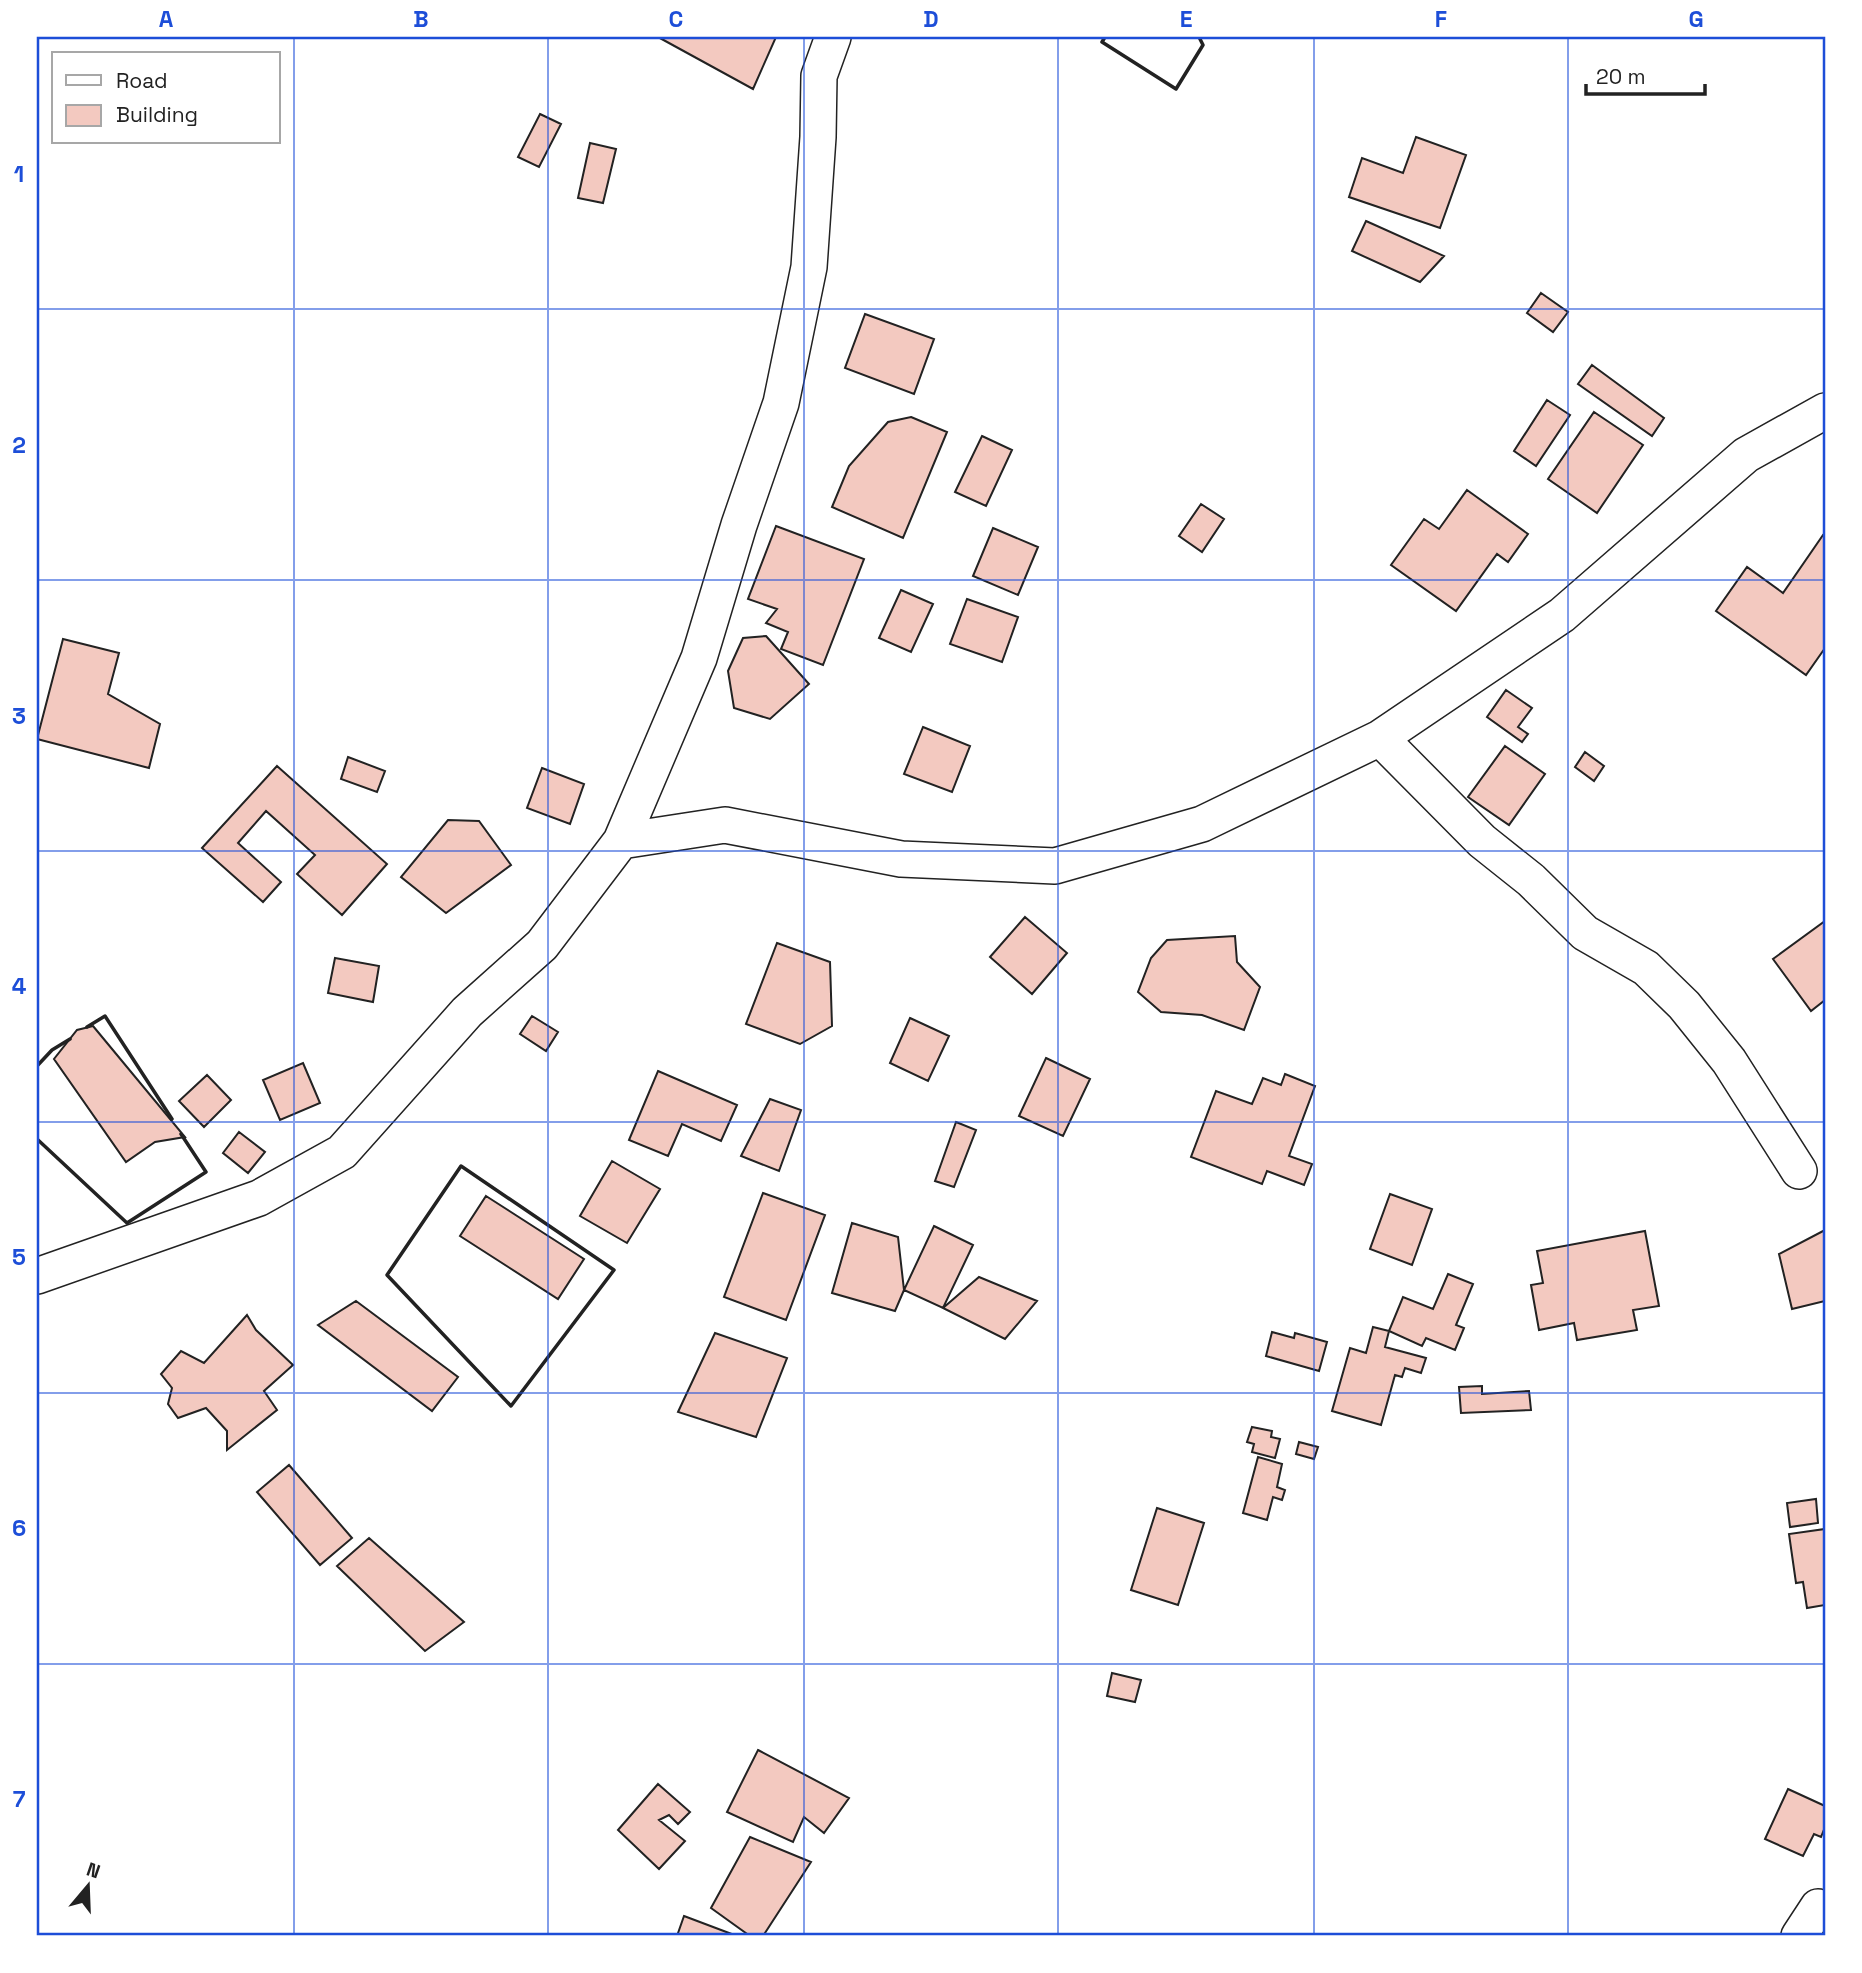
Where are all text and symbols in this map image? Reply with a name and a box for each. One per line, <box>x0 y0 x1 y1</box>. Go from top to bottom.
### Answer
text: A <box>159 4 174 34</box>
text: B <box>413 4 429 34</box>
text: C <box>669 4 683 34</box>
text: D <box>923 4 939 34</box>
text: E <box>1180 4 1192 34</box>
text: F <box>1435 4 1447 34</box>
text: G <box>1688 4 1704 34</box>
legend <box>52 52 280 144</box>
scale bar <box>1586 52 1704 96</box>
text: 20 m <box>1596 63 1646 90</box>
text: Road <box>116 67 168 94</box>
text: Building <box>116 101 198 128</box>
text: 1 <box>14 159 24 189</box>
text: 2 <box>12 430 26 460</box>
text: 3 <box>12 701 26 731</box>
text: 4 <box>12 971 27 1001</box>
text: 5 <box>12 1242 26 1272</box>
text: 6 <box>12 1513 26 1543</box>
text: 7 <box>13 1784 26 1814</box>
north arrow <box>52 1850 122 1920</box>
text: N <box>83 1857 103 1884</box>

